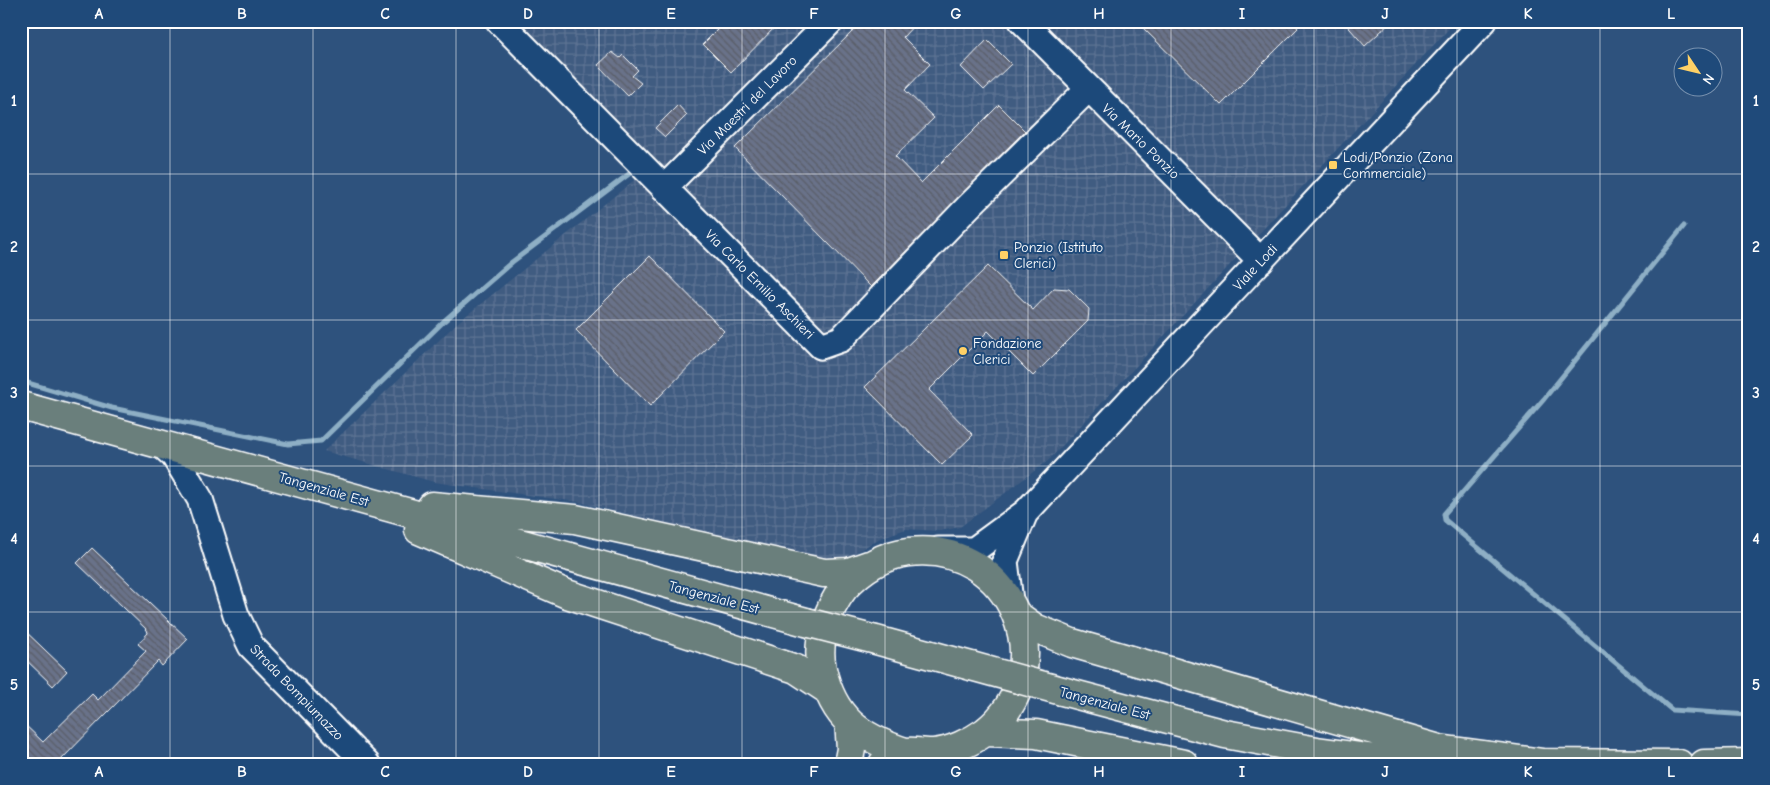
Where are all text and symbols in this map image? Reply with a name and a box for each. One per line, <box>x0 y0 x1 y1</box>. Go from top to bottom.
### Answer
text: A <box>95 5 104 23</box>
text: B <box>237 5 247 23</box>
text: C <box>380 5 390 23</box>
text: D <box>523 5 533 23</box>
text: E <box>666 5 676 23</box>
text: F <box>809 5 819 23</box>
text: G <box>950 5 962 23</box>
text: H <box>1093 5 1105 23</box>
text: I <box>1239 5 1245 23</box>
text: J <box>1381 5 1389 23</box>
text: K <box>1523 5 1533 23</box>
text: L <box>1667 5 1675 23</box>
north arrow <box>1672 48 1722 98</box>
street label: Via Maestri del Lavoro <box>694 52 801 159</box>
text: N <box>1699 71 1718 88</box>
text: 1 <box>11 92 17 110</box>
text: 1 <box>1753 92 1759 110</box>
street label: Via Mario Ponzio <box>1098 100 1183 183</box>
place label: Lodi/Ponzio (Zona Commerciale) <box>1343 149 1453 182</box>
marker: Lodi/Ponzio (Zona Commerciale) <box>1327 159 1339 171</box>
street label: Via Carlo Emilio Aschieri <box>701 226 818 343</box>
text: 2 <box>10 238 18 256</box>
text: 2 <box>1752 238 1760 256</box>
place label: Ponzio (Istituto Clerici) <box>1014 239 1103 272</box>
street label: Viale Lodi <box>1230 241 1281 294</box>
marker: Ponzio (Istituto Clerici) <box>998 249 1010 261</box>
place label: Fondazione Clerici <box>973 335 1042 368</box>
marker: Fondazione Clerici <box>957 345 969 357</box>
text: 3 <box>10 384 18 402</box>
text: 3 <box>1752 384 1760 402</box>
street label: Tangenziale Est <box>277 469 372 511</box>
text: 4 <box>10 530 18 548</box>
text: 4 <box>1752 530 1760 548</box>
street label: Tangenziale Est <box>667 577 762 618</box>
street label: Strada Bompiumazzo <box>246 641 347 744</box>
text: 5 <box>10 676 18 694</box>
text: 5 <box>1752 676 1760 694</box>
street label: Tangenziale Est <box>1058 683 1153 724</box>
text: A <box>95 763 104 781</box>
text: B <box>237 763 247 781</box>
text: C <box>380 763 390 781</box>
text: D <box>523 763 533 781</box>
text: E <box>666 763 676 781</box>
text: F <box>809 763 819 781</box>
text: G <box>950 763 962 781</box>
text: H <box>1093 763 1105 781</box>
text: I <box>1239 763 1245 781</box>
text: J <box>1381 763 1389 781</box>
text: K <box>1523 763 1533 781</box>
text: L <box>1667 763 1675 781</box>

